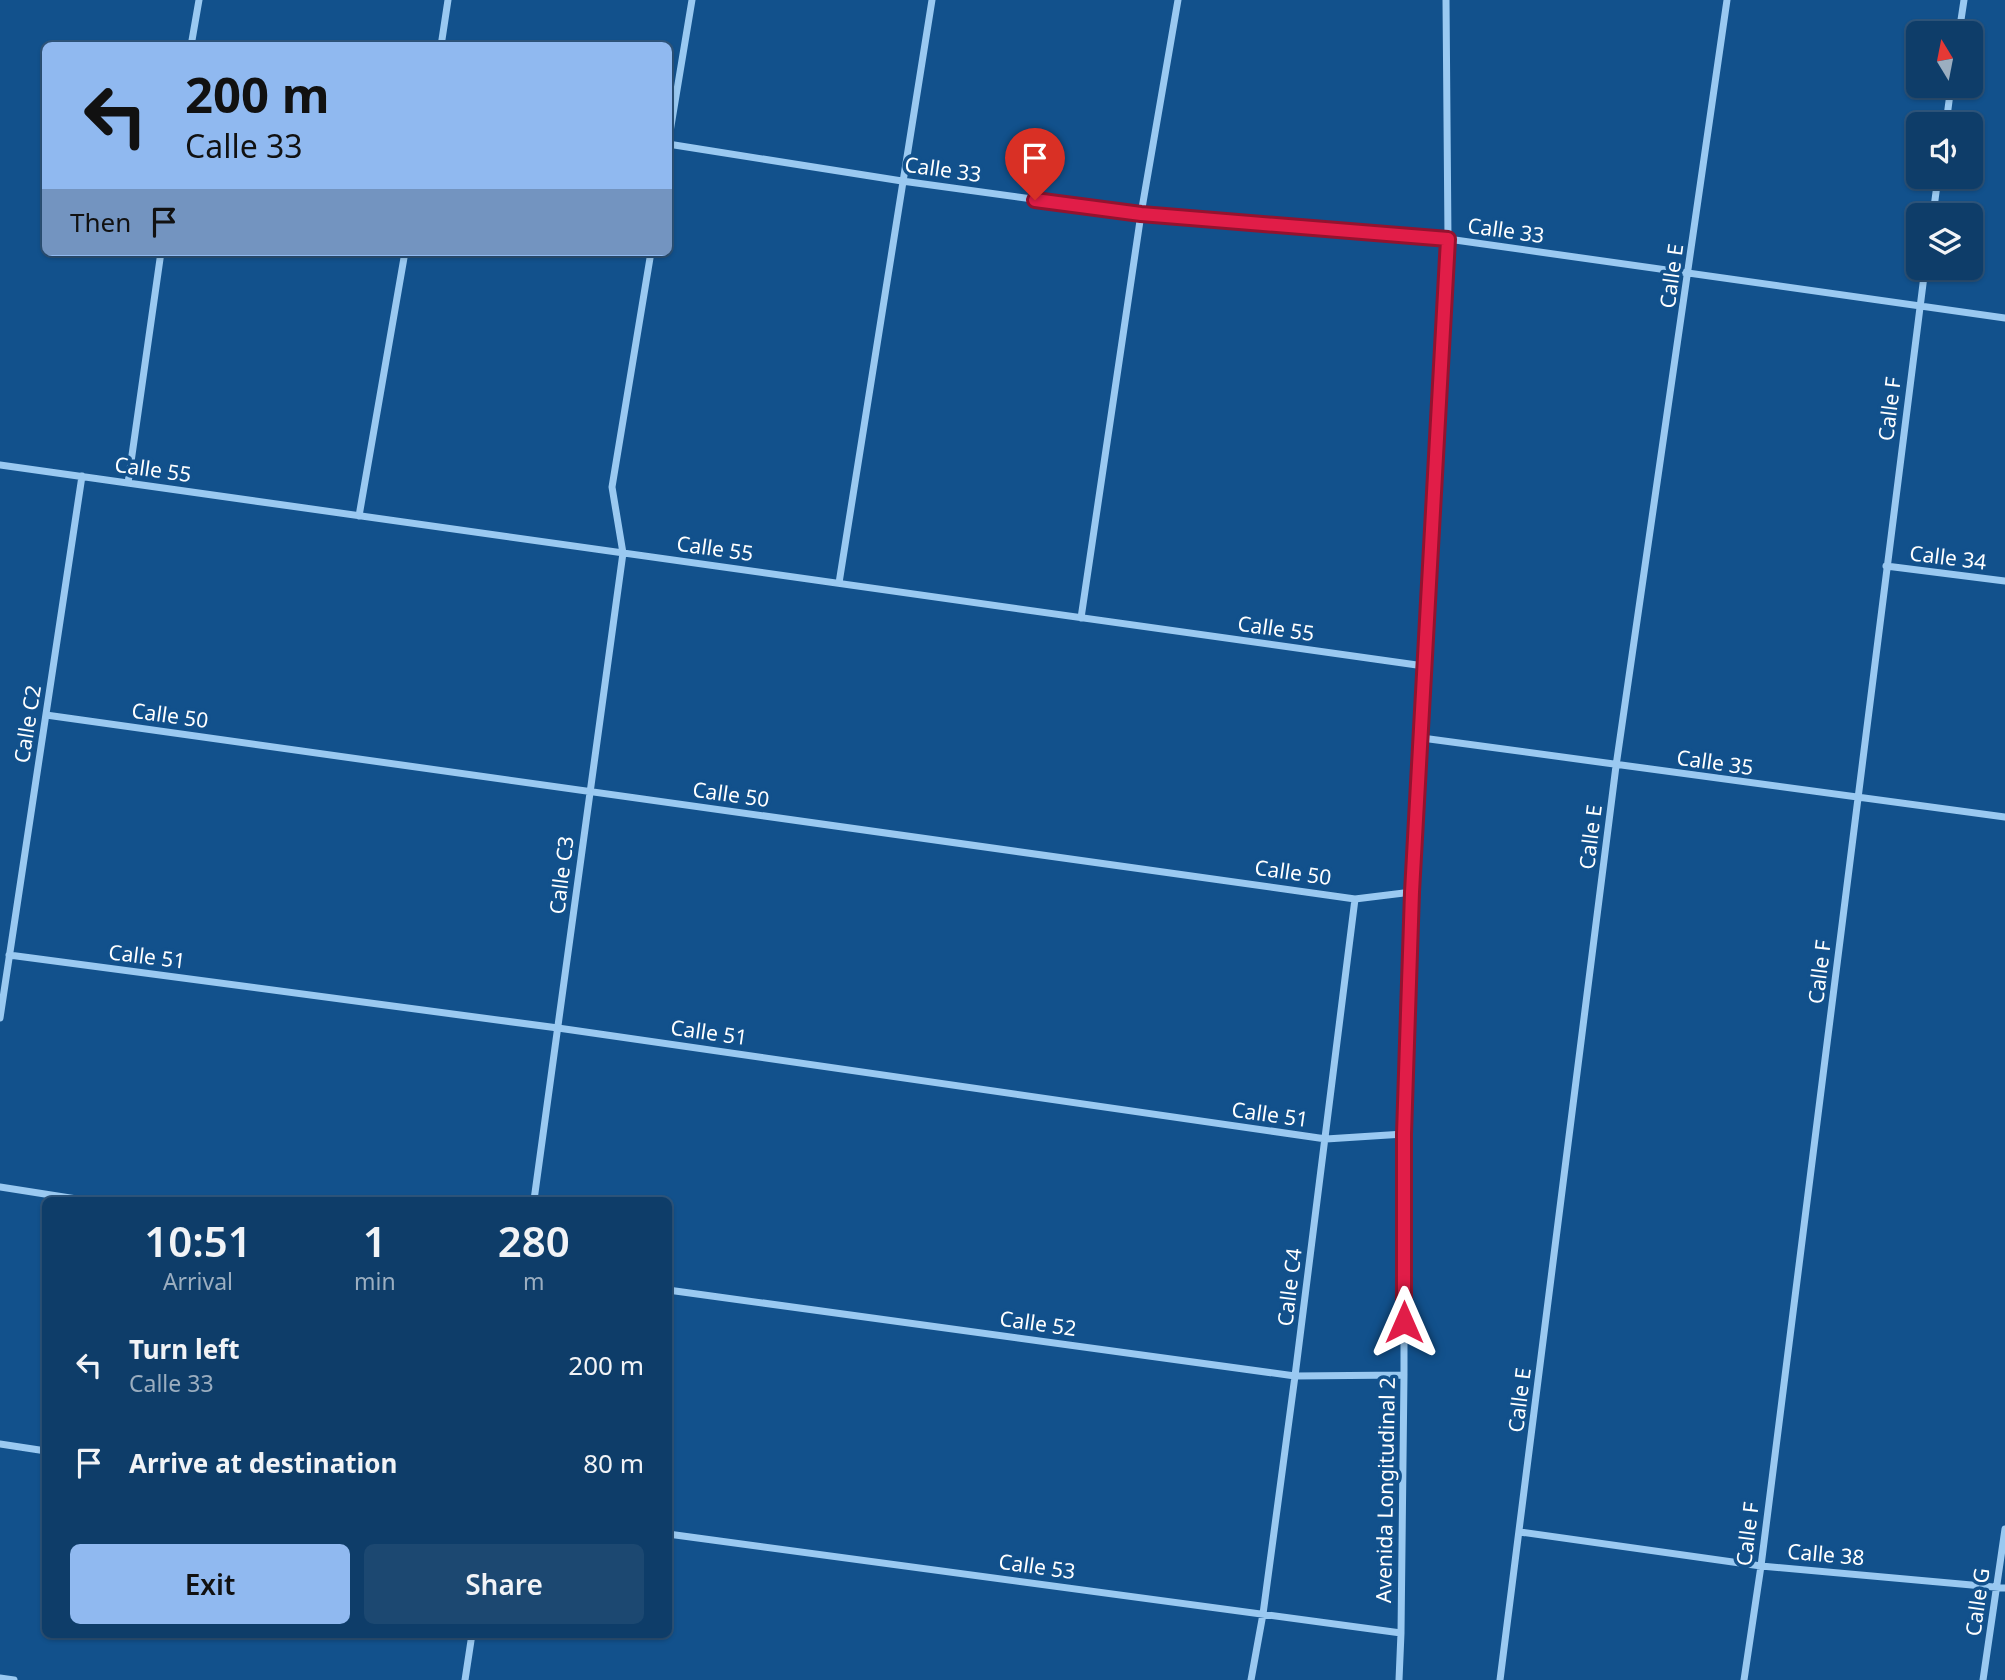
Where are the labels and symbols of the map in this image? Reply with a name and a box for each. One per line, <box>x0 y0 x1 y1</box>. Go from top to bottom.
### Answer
north arrow <box>1906 21 1983 98</box>
pin <box>1005 128 1065 200</box>
street label: Calle 33 <box>903 150 983 188</box>
street label: Calle 33 <box>1466 211 1546 249</box>
street label: Calle E <box>1653 242 1689 310</box>
street label: Calle F <box>1871 375 1907 443</box>
street label: Calle 55 <box>113 450 193 488</box>
street label: Calle 55 <box>675 529 755 567</box>
street label: Calle 34 <box>1908 538 1988 576</box>
street label: Calle 55 <box>1236 609 1316 647</box>
street label: Calle C2 <box>7 683 47 765</box>
street label: Calle 50 <box>130 696 210 734</box>
street label: Calle 35 <box>1675 743 1755 781</box>
street label: Calle 50 <box>691 775 771 813</box>
street label: Calle E <box>1572 803 1608 871</box>
street label: Calle C3 <box>542 834 580 916</box>
street label: Calle 50 <box>1253 853 1333 891</box>
street label: Calle 51 <box>107 937 187 975</box>
street label: Calle F <box>1801 938 1837 1006</box>
street label: Calle 51 <box>669 1013 749 1051</box>
street label: Calle 51 <box>1230 1095 1310 1133</box>
street label: Calle C4 <box>1270 1246 1308 1328</box>
position arrow <box>1367 1285 1441 1359</box>
street label: Calle 52 <box>998 1304 1078 1342</box>
street label: Calle E <box>1501 1366 1537 1434</box>
street label: Avenida Longitudinal 2 <box>1369 1377 1401 1603</box>
street label: Calle F <box>1729 1500 1765 1568</box>
street label: Calle 38 <box>1786 1537 1866 1571</box>
street label: Calle 53 <box>997 1547 1077 1585</box>
street label: Calle G <box>1958 1566 1996 1638</box>

